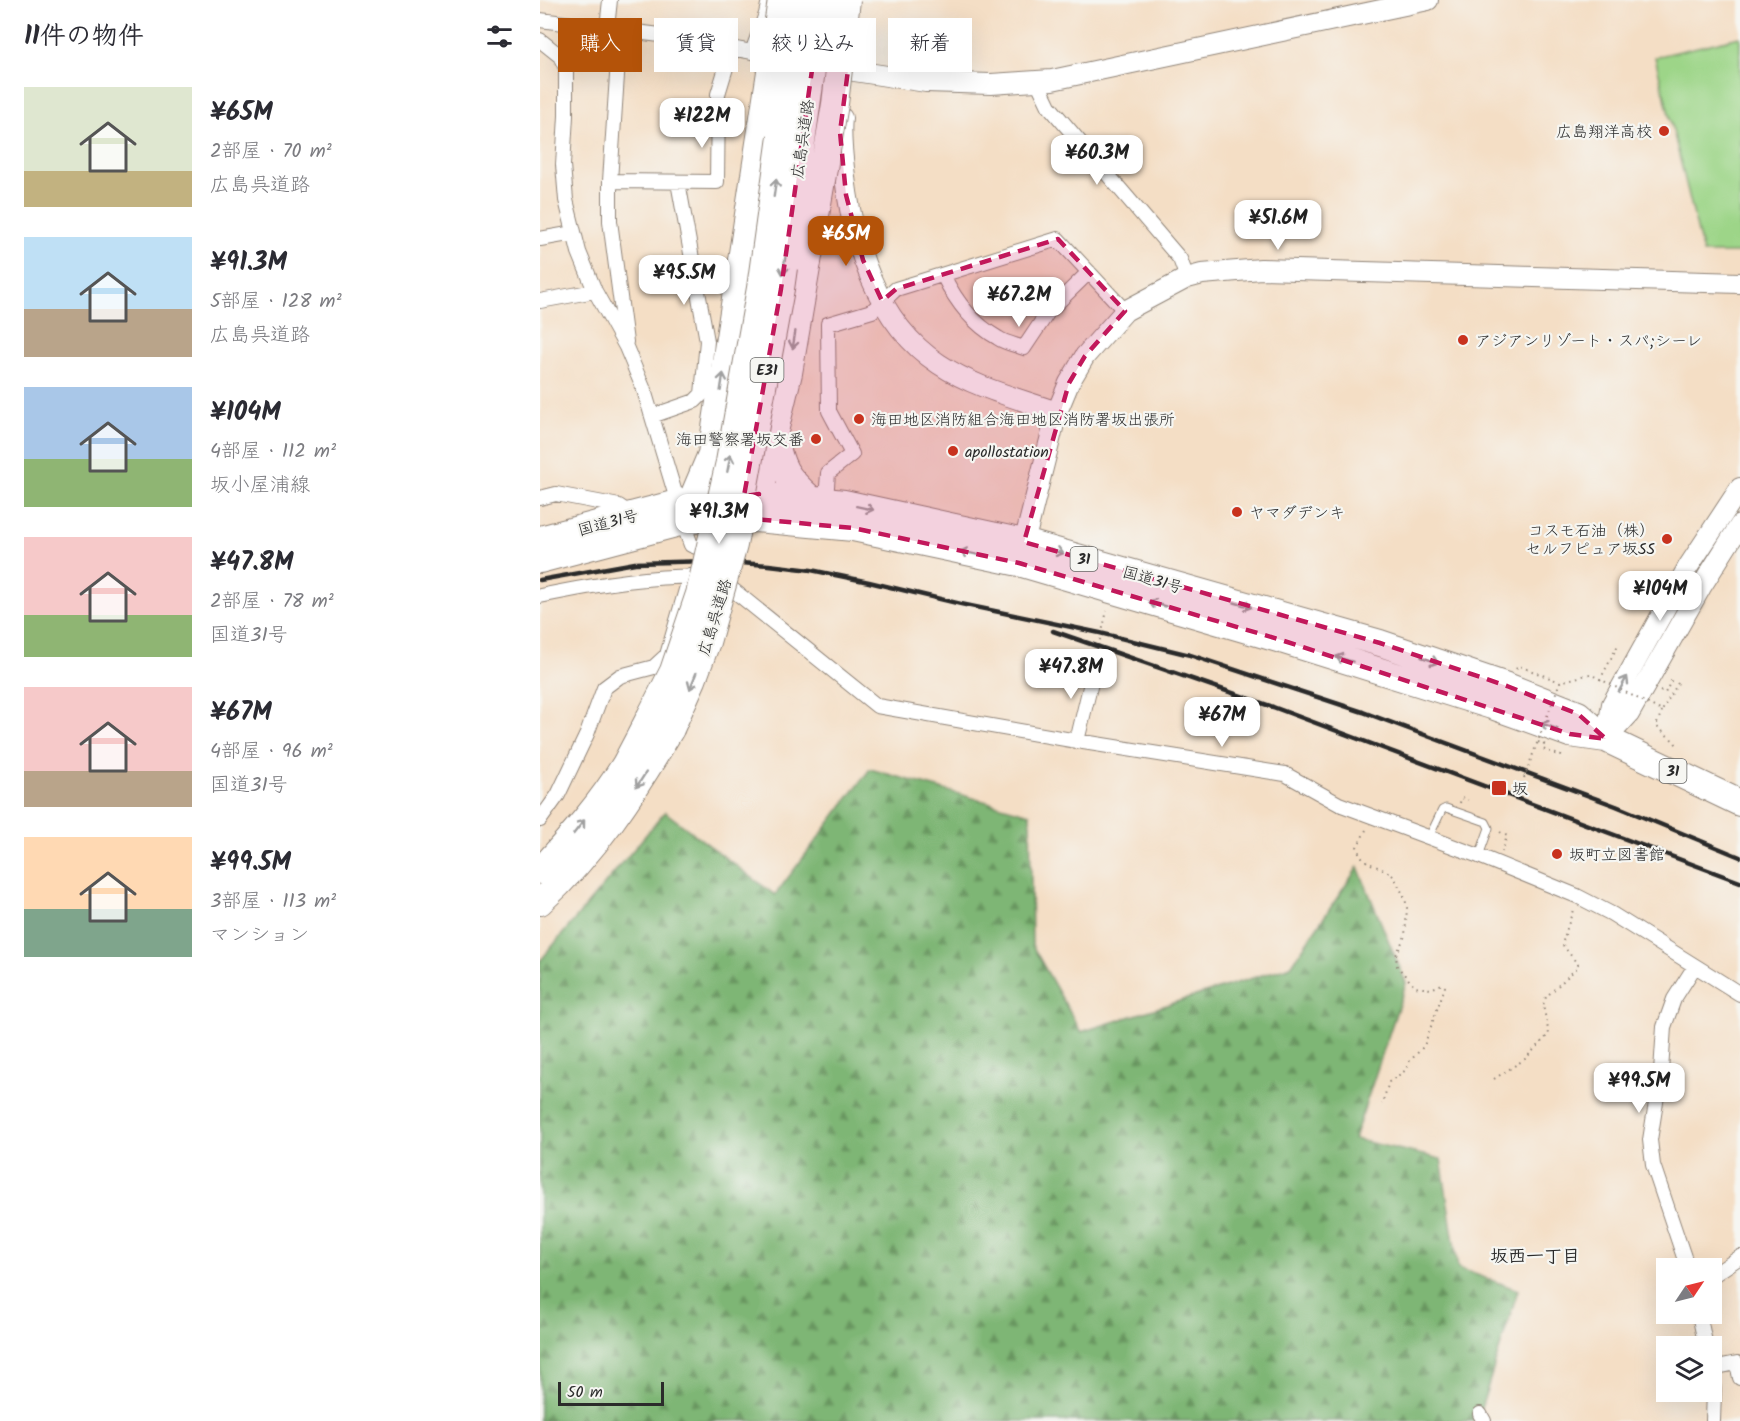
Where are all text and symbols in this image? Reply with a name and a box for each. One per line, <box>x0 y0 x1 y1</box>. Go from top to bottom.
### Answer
text: 11件の物件 <box>24 16 144 58</box>
chip: 購入 <box>558 18 642 72</box>
chip: 賃貸 <box>654 18 738 72</box>
chip: 絞り込み <box>750 18 876 72</box>
chip: 新着 <box>888 18 972 72</box>
icon: filters <box>483 20 516 53</box>
text: ¥65M <box>210 92 273 134</box>
pin: ¥122M <box>660 98 744 149</box>
street label: 広島呉道路 <box>786 98 821 181</box>
text: ¥122M <box>674 101 730 133</box>
icon: home <box>72 111 144 183</box>
place label: 広島翔洋高校 <box>1556 120 1652 145</box>
marker: 広島翔洋高校 <box>1657 124 1671 138</box>
pin: ¥60.3M <box>1048 135 1146 186</box>
text: 2部屋 · 70 m² <box>210 136 332 168</box>
text: ¥60.3M <box>1065 138 1129 170</box>
text: 広島呉道路 <box>210 170 310 202</box>
one-way arrow <box>769 179 780 198</box>
pin: ¥51.6M <box>1229 200 1327 251</box>
text: ¥51.6M <box>1248 203 1308 235</box>
pin: ¥65M <box>810 216 882 267</box>
text: ¥65M <box>822 219 870 251</box>
text: ¥91.3M <box>210 242 287 284</box>
pin: ¥95.5M <box>635 255 733 306</box>
one-way arrow <box>779 256 790 275</box>
text: ¥95.5M <box>653 258 715 290</box>
icon: home <box>72 261 144 333</box>
pin: ¥67.2M <box>970 277 1068 328</box>
text: ¥67.2M <box>987 280 1051 312</box>
text: 5部屋 · 128 m² <box>210 286 342 318</box>
text: 広島呉道路 <box>210 320 310 352</box>
place label: アジアンリゾート・スパ;シーレ <box>1475 329 1702 354</box>
one-way arrow <box>789 330 800 349</box>
marker: アジアンリゾート・スパ;シーレ <box>1456 333 1470 347</box>
road number: E31 <box>750 358 784 382</box>
one-way arrow <box>717 373 728 392</box>
text: ¥104M <box>210 392 281 434</box>
place label: 海田地区消防組合海田地区消防署坂出張所 <box>871 408 1175 433</box>
icon: home <box>72 411 144 483</box>
marker: 海田地区消防組合海田地区消防署坂出張所 <box>852 412 866 426</box>
place label: 海田警察署坂交番 <box>676 428 804 453</box>
marker: 海田警察署坂交番 <box>809 432 823 446</box>
text: 4部屋 · 112 m² <box>210 436 336 468</box>
place label: apollostation <box>965 440 1049 465</box>
marker: apollostation <box>946 444 960 458</box>
one-way arrow <box>724 454 735 473</box>
text: 坂小屋浦線 <box>210 470 310 502</box>
pin: ¥91.3M <box>670 494 768 545</box>
text: ¥91.3M <box>689 497 749 529</box>
place label: ヤマダデンキ <box>1249 501 1345 526</box>
street label: 国道31号 <box>575 503 642 544</box>
one-way arrow <box>855 503 874 514</box>
marker: ヤマダデンキ <box>1230 505 1244 519</box>
place label: コスモ石油（株） セルフピュア坂SS <box>1525 519 1655 562</box>
marker: コスモ石油（株） セルフピュア坂SS <box>1660 532 1674 546</box>
text: ¥47.8M <box>210 542 294 584</box>
one-way arrow <box>1045 546 1064 557</box>
one-way arrow <box>959 547 979 558</box>
road number: 31 <box>1070 547 1098 571</box>
street label: 国道31号 <box>1119 560 1186 601</box>
icon: home <box>72 561 144 633</box>
pin: ¥104M <box>1618 571 1702 622</box>
text: ¥104M <box>1633 574 1687 606</box>
street label: 広島呉道路 <box>692 576 739 659</box>
text: 2部屋 · 78 m² <box>210 586 334 618</box>
one-way arrow <box>1148 597 1167 609</box>
one-way arrow <box>1233 600 1252 611</box>
text: 国道31号 <box>210 620 288 652</box>
pin: ¥47.8M <box>1022 649 1120 700</box>
text: ¥47.8M <box>1039 652 1103 684</box>
one-way arrow <box>1335 653 1354 664</box>
one-way arrow <box>1420 656 1439 667</box>
one-way arrow <box>687 671 698 690</box>
one-way arrow <box>1617 676 1629 693</box>
text: ¥67M <box>210 692 272 734</box>
pin: ¥67M <box>1186 697 1258 748</box>
text: ¥67M <box>1198 700 1246 732</box>
icon: home <box>72 711 144 783</box>
one-way arrow <box>1540 720 1559 731</box>
text: 4部屋 · 96 m² <box>210 736 333 768</box>
road number: 31 <box>1660 759 1686 783</box>
text: 国道31号 <box>210 770 288 802</box>
one-way arrow <box>635 771 647 787</box>
place label: 坂 <box>1512 777 1528 802</box>
marker: 坂 <box>1490 779 1508 797</box>
one-way arrow <box>572 819 585 835</box>
text: ¥99.5M <box>210 842 291 884</box>
place label: 坂町立図書館 <box>1569 843 1665 868</box>
marker: 坂町立図書館 <box>1550 847 1564 861</box>
icon: home <box>72 861 144 933</box>
text: 3部屋 · 113 m² <box>210 886 336 918</box>
text: マンション <box>210 920 309 952</box>
pin: ¥99.5M <box>1590 1063 1688 1114</box>
text: ¥99.5M <box>1608 1066 1670 1098</box>
district label: 坂西一丁目 <box>1490 1243 1580 1272</box>
north arrow <box>1656 1258 1722 1324</box>
map controls <box>1656 1258 1722 1402</box>
button: layers <box>1656 1336 1722 1402</box>
scale bar <box>558 1379 664 1406</box>
text: 50 m <box>567 1380 603 1405</box>

